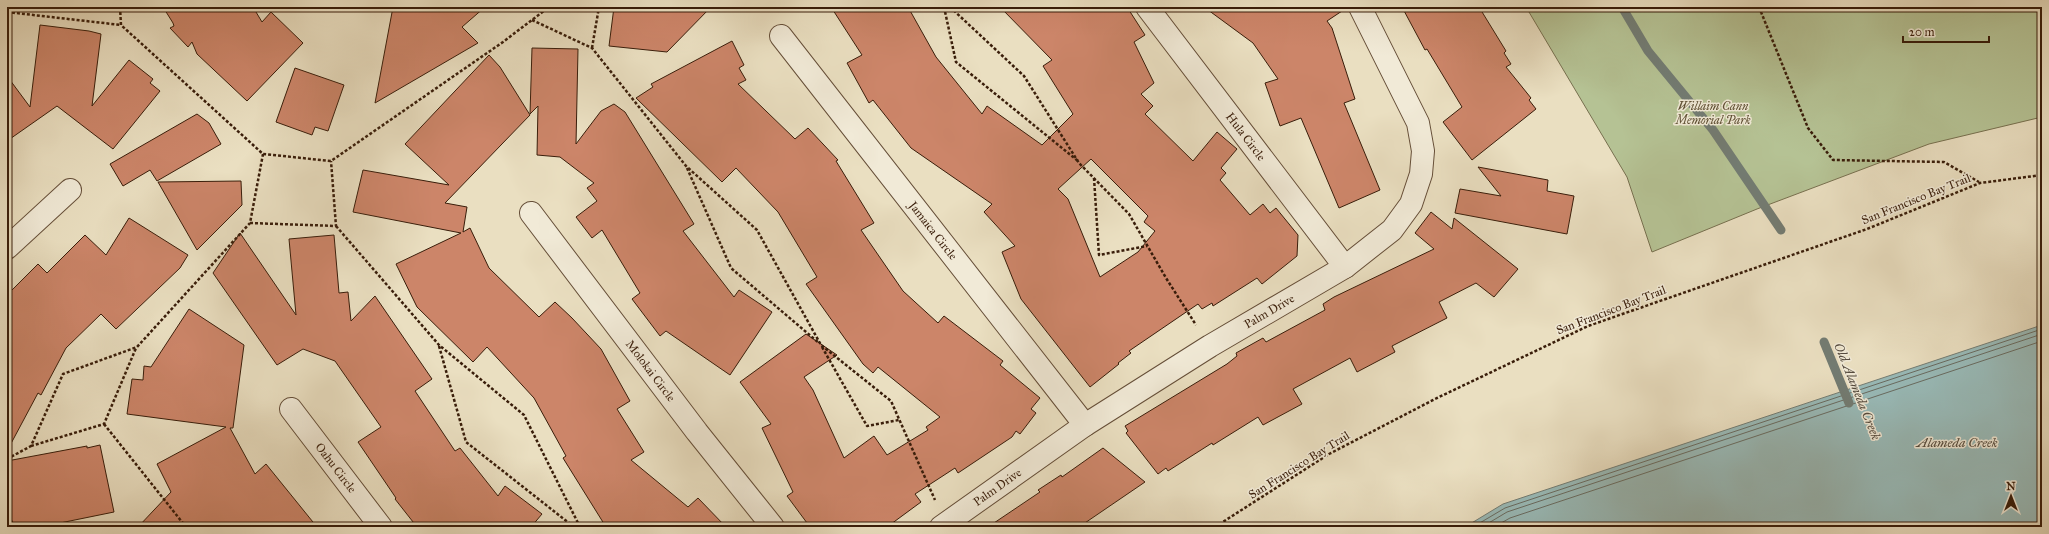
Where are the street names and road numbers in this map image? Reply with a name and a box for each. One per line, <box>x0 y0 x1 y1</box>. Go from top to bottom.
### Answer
street label: Hula Circle <box>1223 110 1269 164</box>
street label: San Francisco Bay Trail <box>1859 170 1973 227</box>
street label: Jamaica Circle <box>904 197 960 263</box>
street label: San Francisco Bay Trail <box>1554 282 1668 337</box>
street label: Palm Drive <box>1242 291 1297 331</box>
street label: Molokai Circle <box>623 337 678 404</box>
street label: San Francisco Bay Trail <box>1246 428 1353 502</box>
street label: Oahu Circle <box>312 440 359 496</box>
street label: Palm Drive <box>971 465 1024 509</box>

